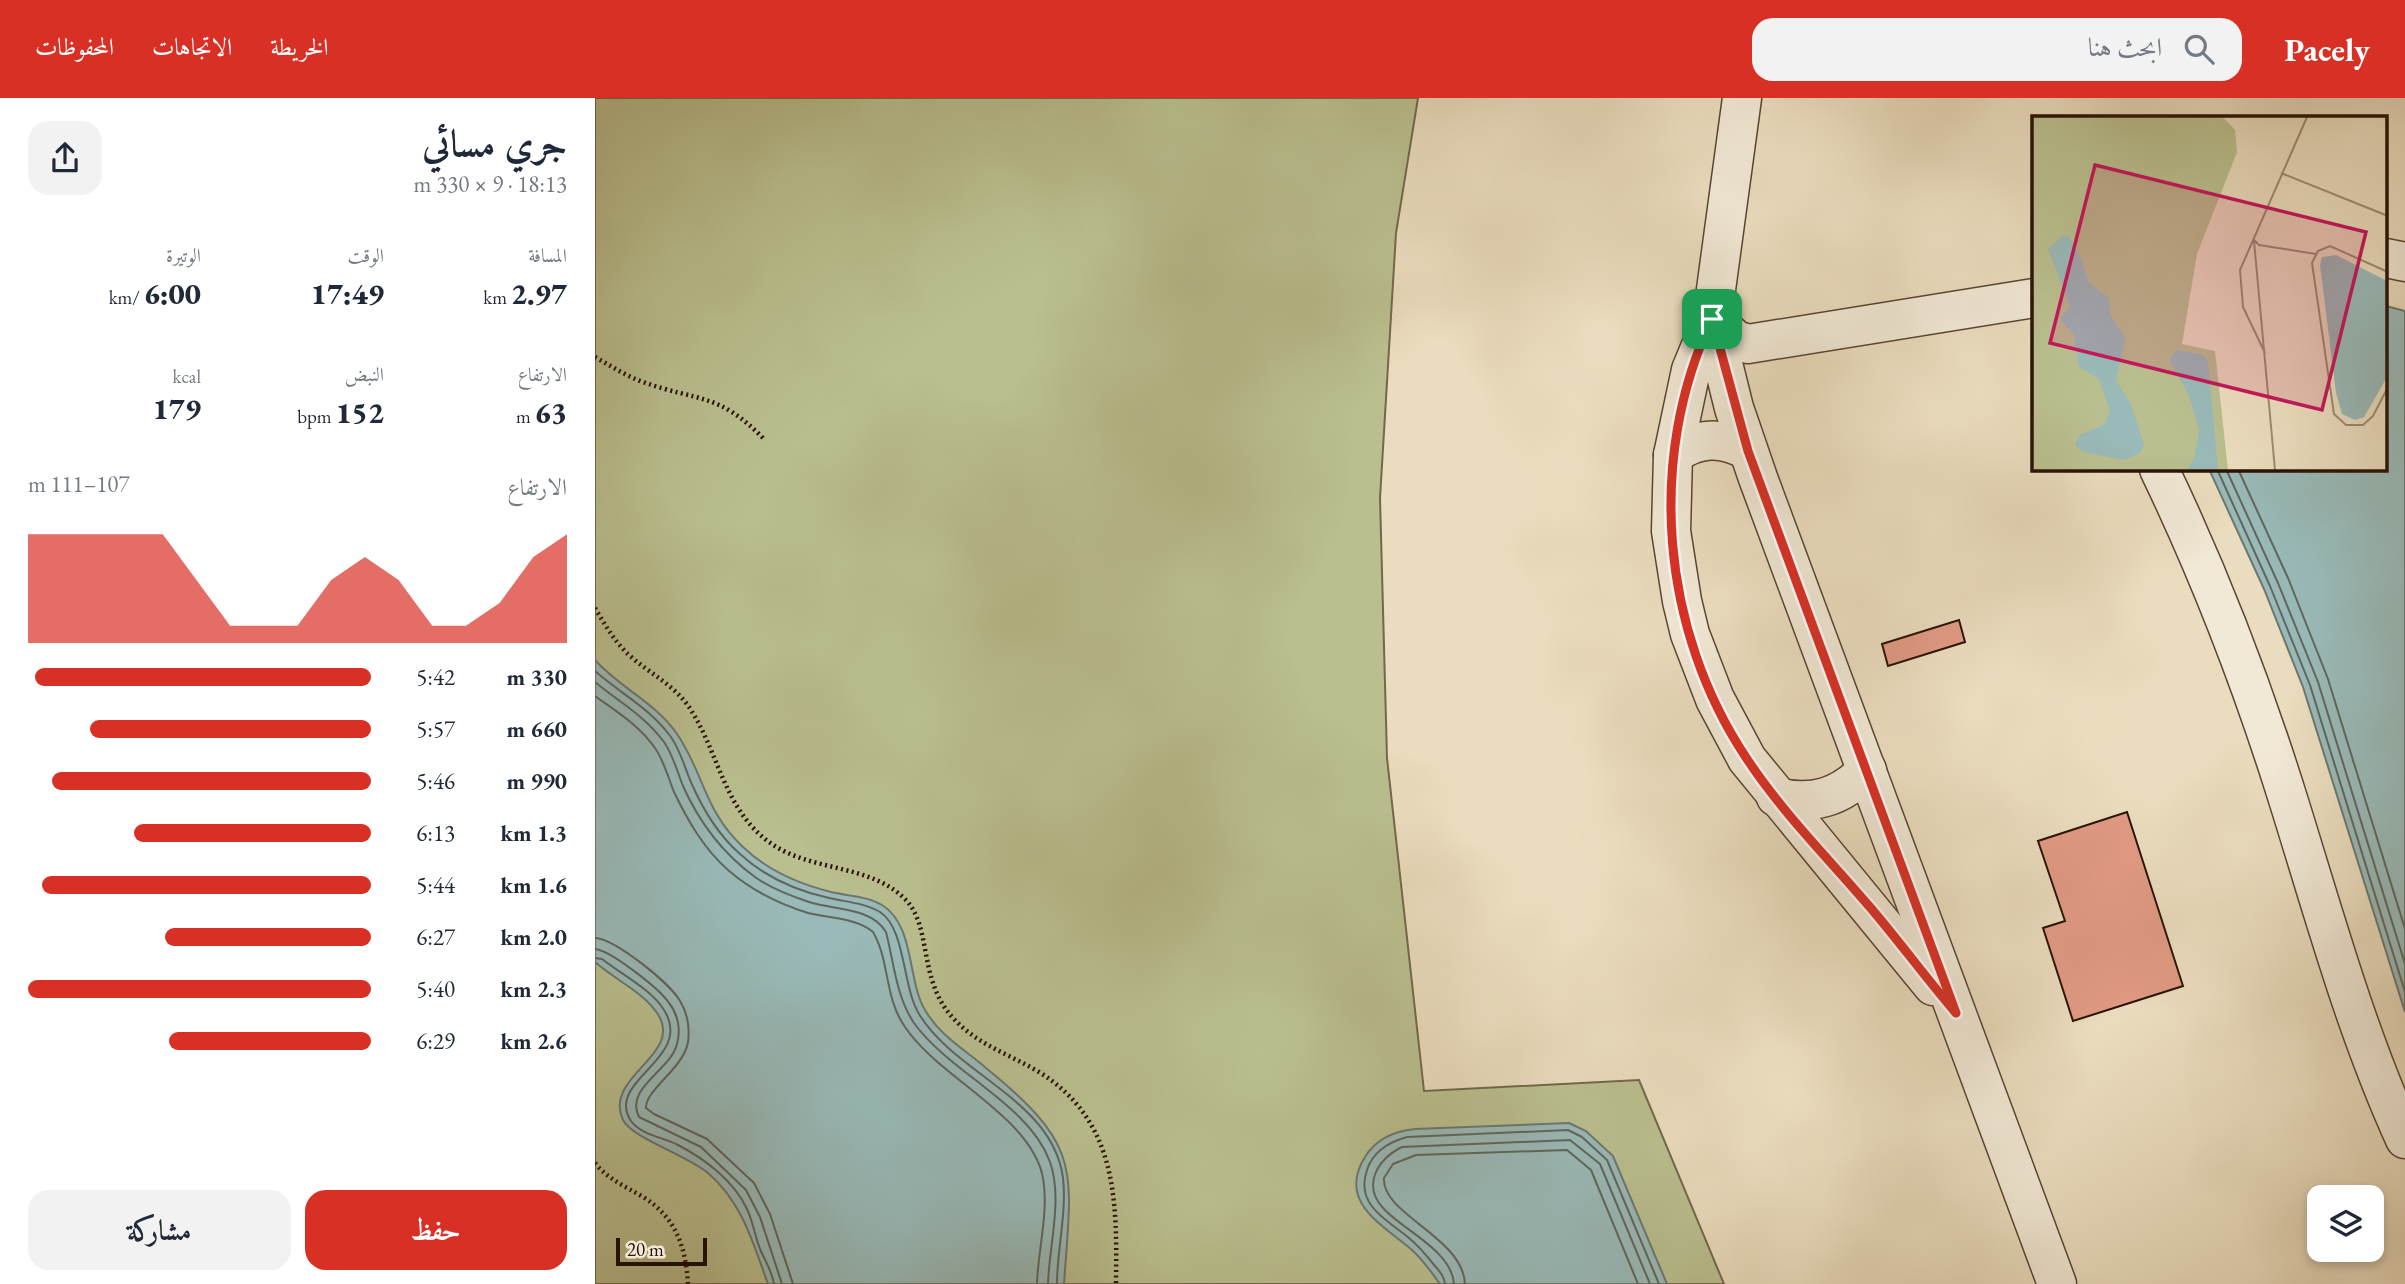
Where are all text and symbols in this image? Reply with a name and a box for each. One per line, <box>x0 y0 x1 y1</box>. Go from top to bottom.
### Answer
search box <box>1752 18 2242 81</box>
text: Pacely <box>2284 28 2370 71</box>
text: ابحث هنا <box>2088 30 2162 64</box>
icon: search <box>2180 30 2218 68</box>
text: المحفوظات <box>35 31 114 62</box>
text: الاتجاهات <box>152 31 232 62</box>
text: الخريطة <box>270 31 329 62</box>
inset map <box>2032 116 2387 471</box>
text: جري مسائي <box>422 118 567 167</box>
button: share <box>28 121 102 195</box>
text: 18:13 · 9 × 330 m <box>414 169 567 199</box>
text: الوتيرة <box>166 243 201 268</box>
text: الوقت <box>348 243 384 268</box>
text: المسافة <box>528 243 567 268</box>
text: 6:00 <box>144 274 201 313</box>
text: 17:49 <box>311 274 384 313</box>
text: 2.97 <box>511 274 567 313</box>
text: /km <box>109 285 144 310</box>
text: km <box>483 285 511 310</box>
pin <box>1682 289 1742 349</box>
icon: arrive <box>1693 300 1731 338</box>
text: النبض <box>345 362 384 387</box>
text: الارتفاع <box>518 362 567 387</box>
text: kcal <box>172 364 201 389</box>
text: 179 <box>152 389 201 428</box>
text: 152 <box>335 393 384 432</box>
text: 63 <box>535 393 567 432</box>
text: bpm <box>297 404 335 429</box>
text: m <box>516 404 535 429</box>
text: 107–111 m <box>28 469 129 499</box>
text: الارتفاع <box>507 472 567 502</box>
text: 5:42 <box>416 662 455 692</box>
text: 330 m <box>506 662 567 692</box>
text: 5:57 <box>416 714 455 744</box>
text: 660 m <box>506 714 567 744</box>
text: 5:46 <box>416 766 455 796</box>
text: 990 m <box>506 766 567 796</box>
text: 6:13 <box>416 818 455 848</box>
text: 1.3 km <box>500 818 567 848</box>
text: 5:44 <box>416 870 455 900</box>
text: 1.6 km <box>500 870 567 900</box>
text: 6:27 <box>416 922 455 952</box>
text: 2.0 km <box>500 922 567 952</box>
text: 5:40 <box>416 974 455 1004</box>
text: 2.3 km <box>500 974 567 1004</box>
text: 6:29 <box>416 1026 455 1056</box>
text: 2.6 km <box>500 1026 567 1056</box>
map controls <box>2307 1185 2384 1262</box>
button: layers <box>2307 1185 2384 1262</box>
button: مشاركة <box>28 1190 291 1270</box>
button: حفظ <box>305 1190 567 1270</box>
scale bar <box>616 1235 707 1267</box>
text: 20 m <box>627 1237 664 1262</box>

